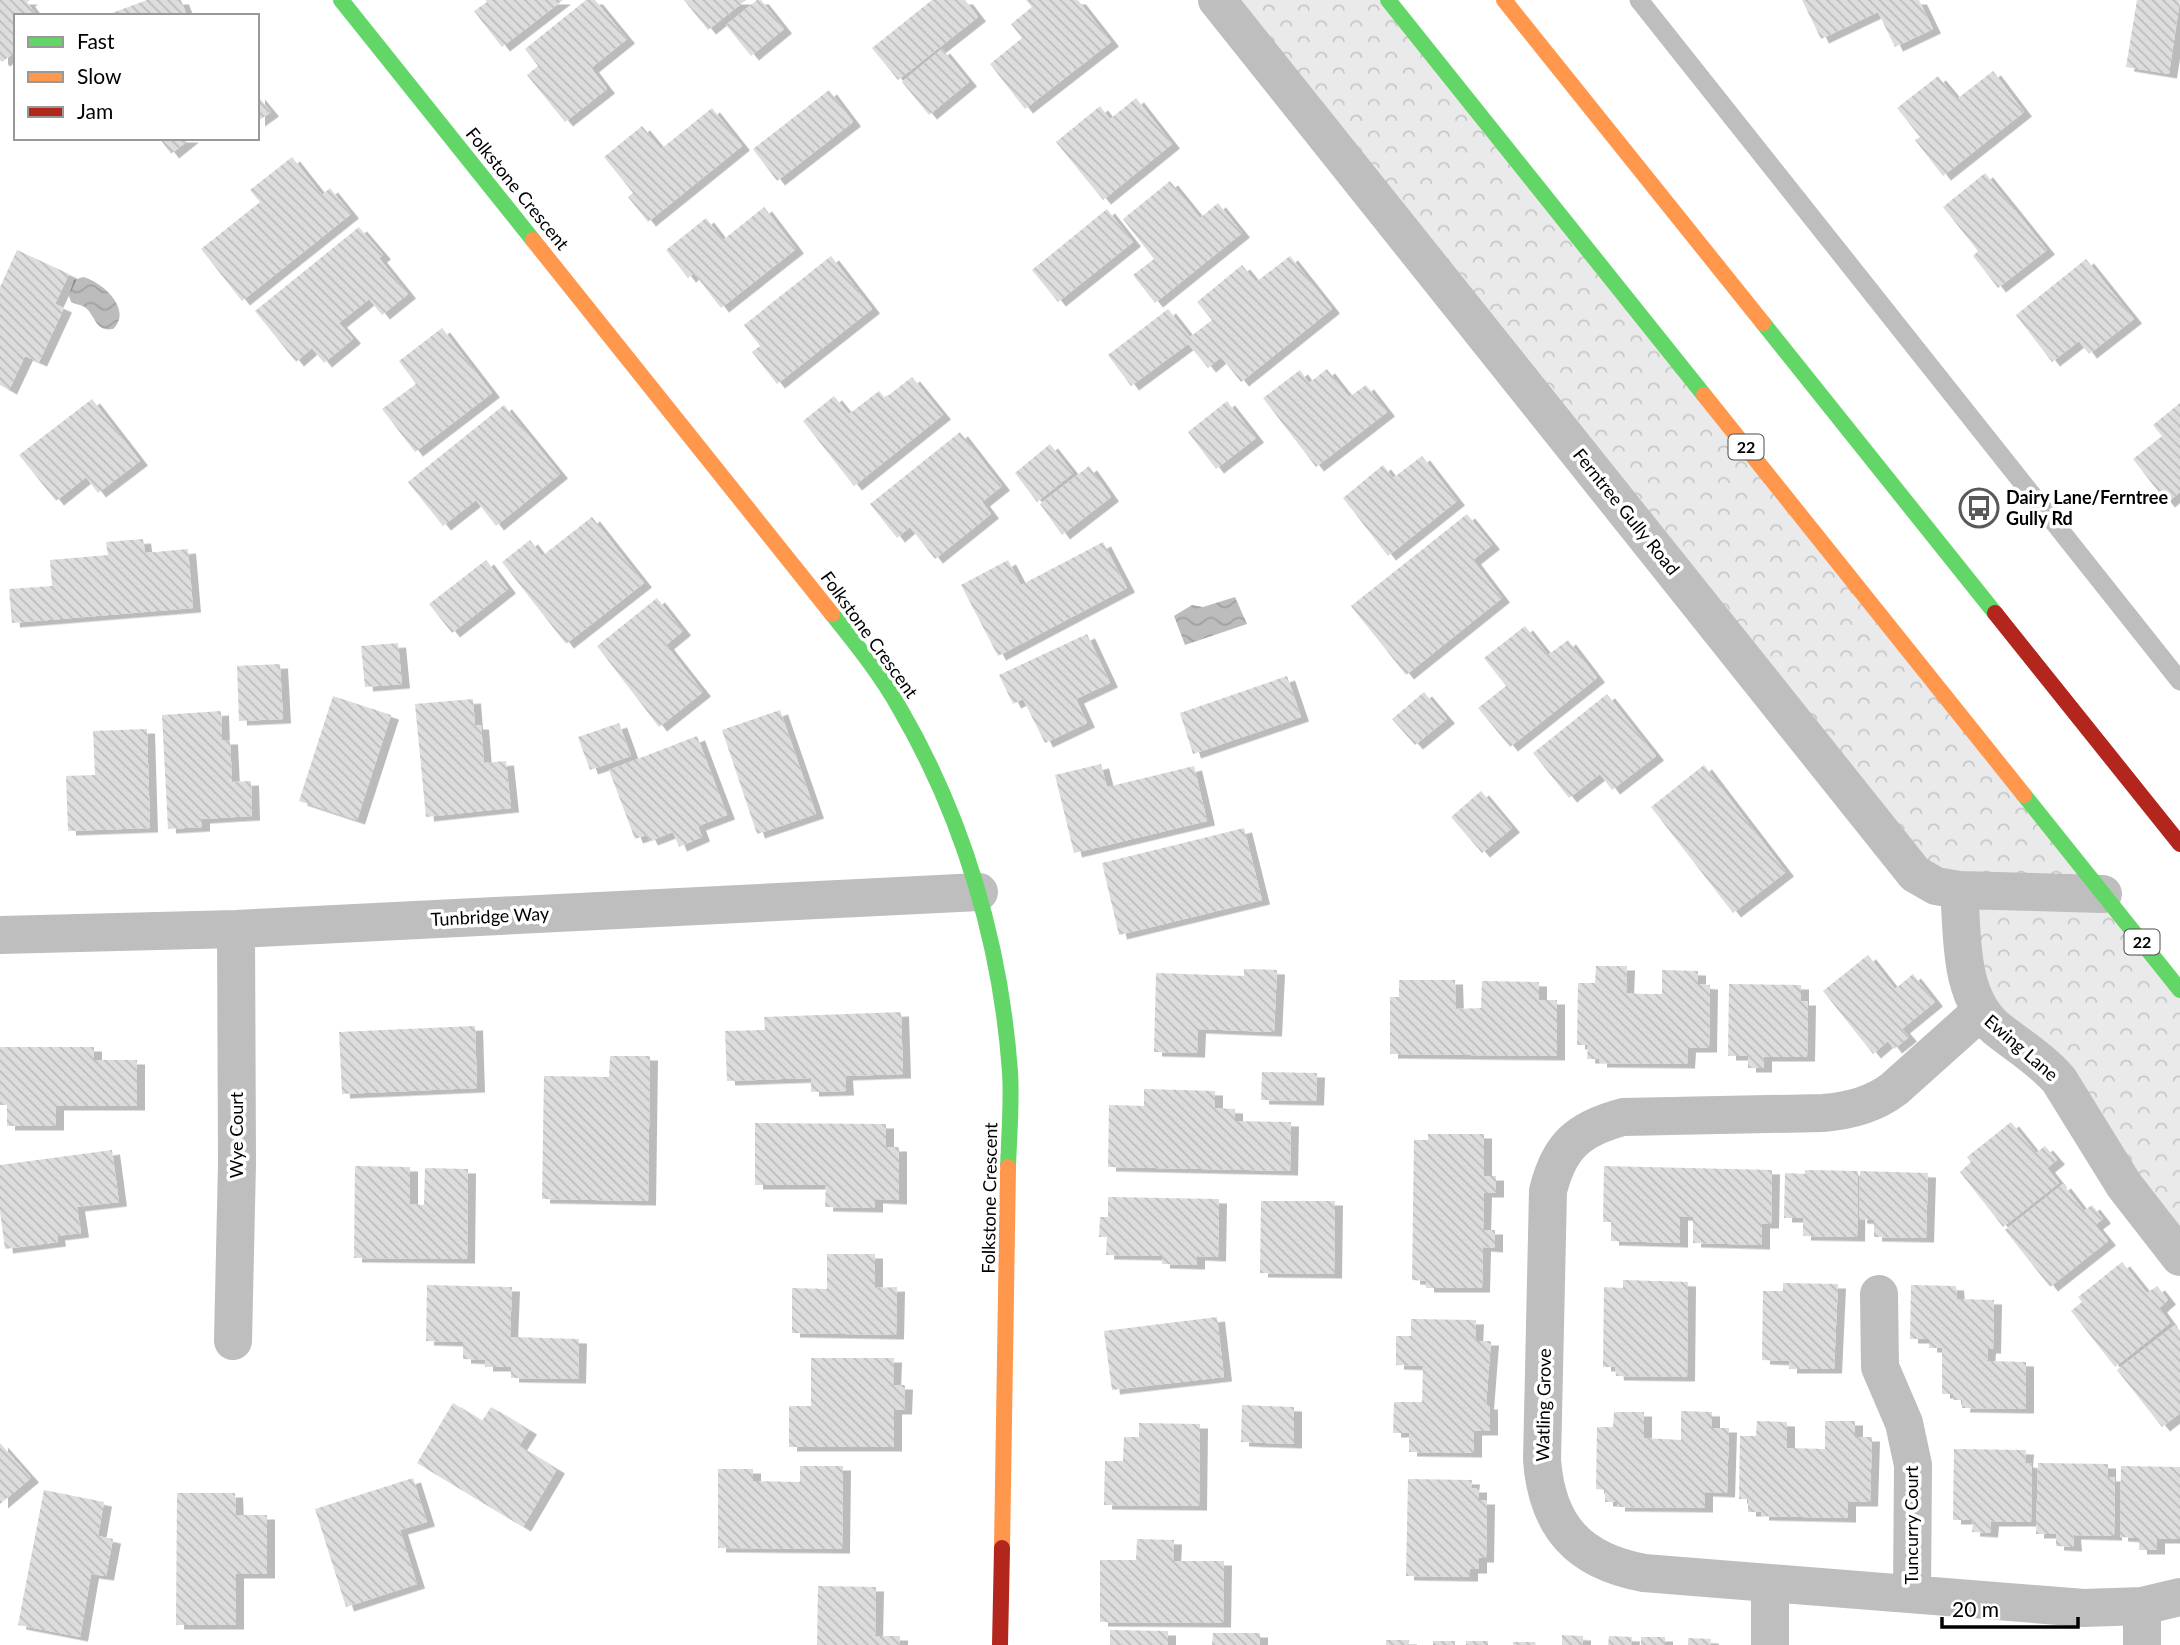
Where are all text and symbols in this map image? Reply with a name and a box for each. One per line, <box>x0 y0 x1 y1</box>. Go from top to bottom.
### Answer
legend <box>14 14 259 140</box>
text: Fast <box>77 28 115 53</box>
text: Slow <box>77 63 122 88</box>
text: Jam <box>77 98 113 123</box>
street label: Folkstone Crescent <box>462 123 574 255</box>
road number: 22 <box>1728 434 1764 460</box>
street label: Ferntree Gully Road <box>1569 444 1685 579</box>
place label: Dairy Lane/Ferntree Gully Rd <box>2006 486 2168 529</box>
bus stop icon: Dairy Lane/Ferntree Gully Rd <box>1958 487 2000 529</box>
street label: Folkstone Crescent <box>816 567 923 703</box>
street label: Tunbridge Way <box>430 902 550 930</box>
road number: 22 <box>2124 930 2160 954</box>
street label: Ewing Lane <box>1980 1009 2063 1085</box>
street label: Wye Court <box>225 1091 247 1178</box>
street label: Folkstone Crescent <box>977 1122 1001 1274</box>
street label: Watling Grove <box>1531 1348 1555 1462</box>
street label: Tuncurry Court <box>1900 1465 1922 1585</box>
scale bar <box>1942 1586 2078 1630</box>
text: 20 m <box>1952 1596 1999 1621</box>

